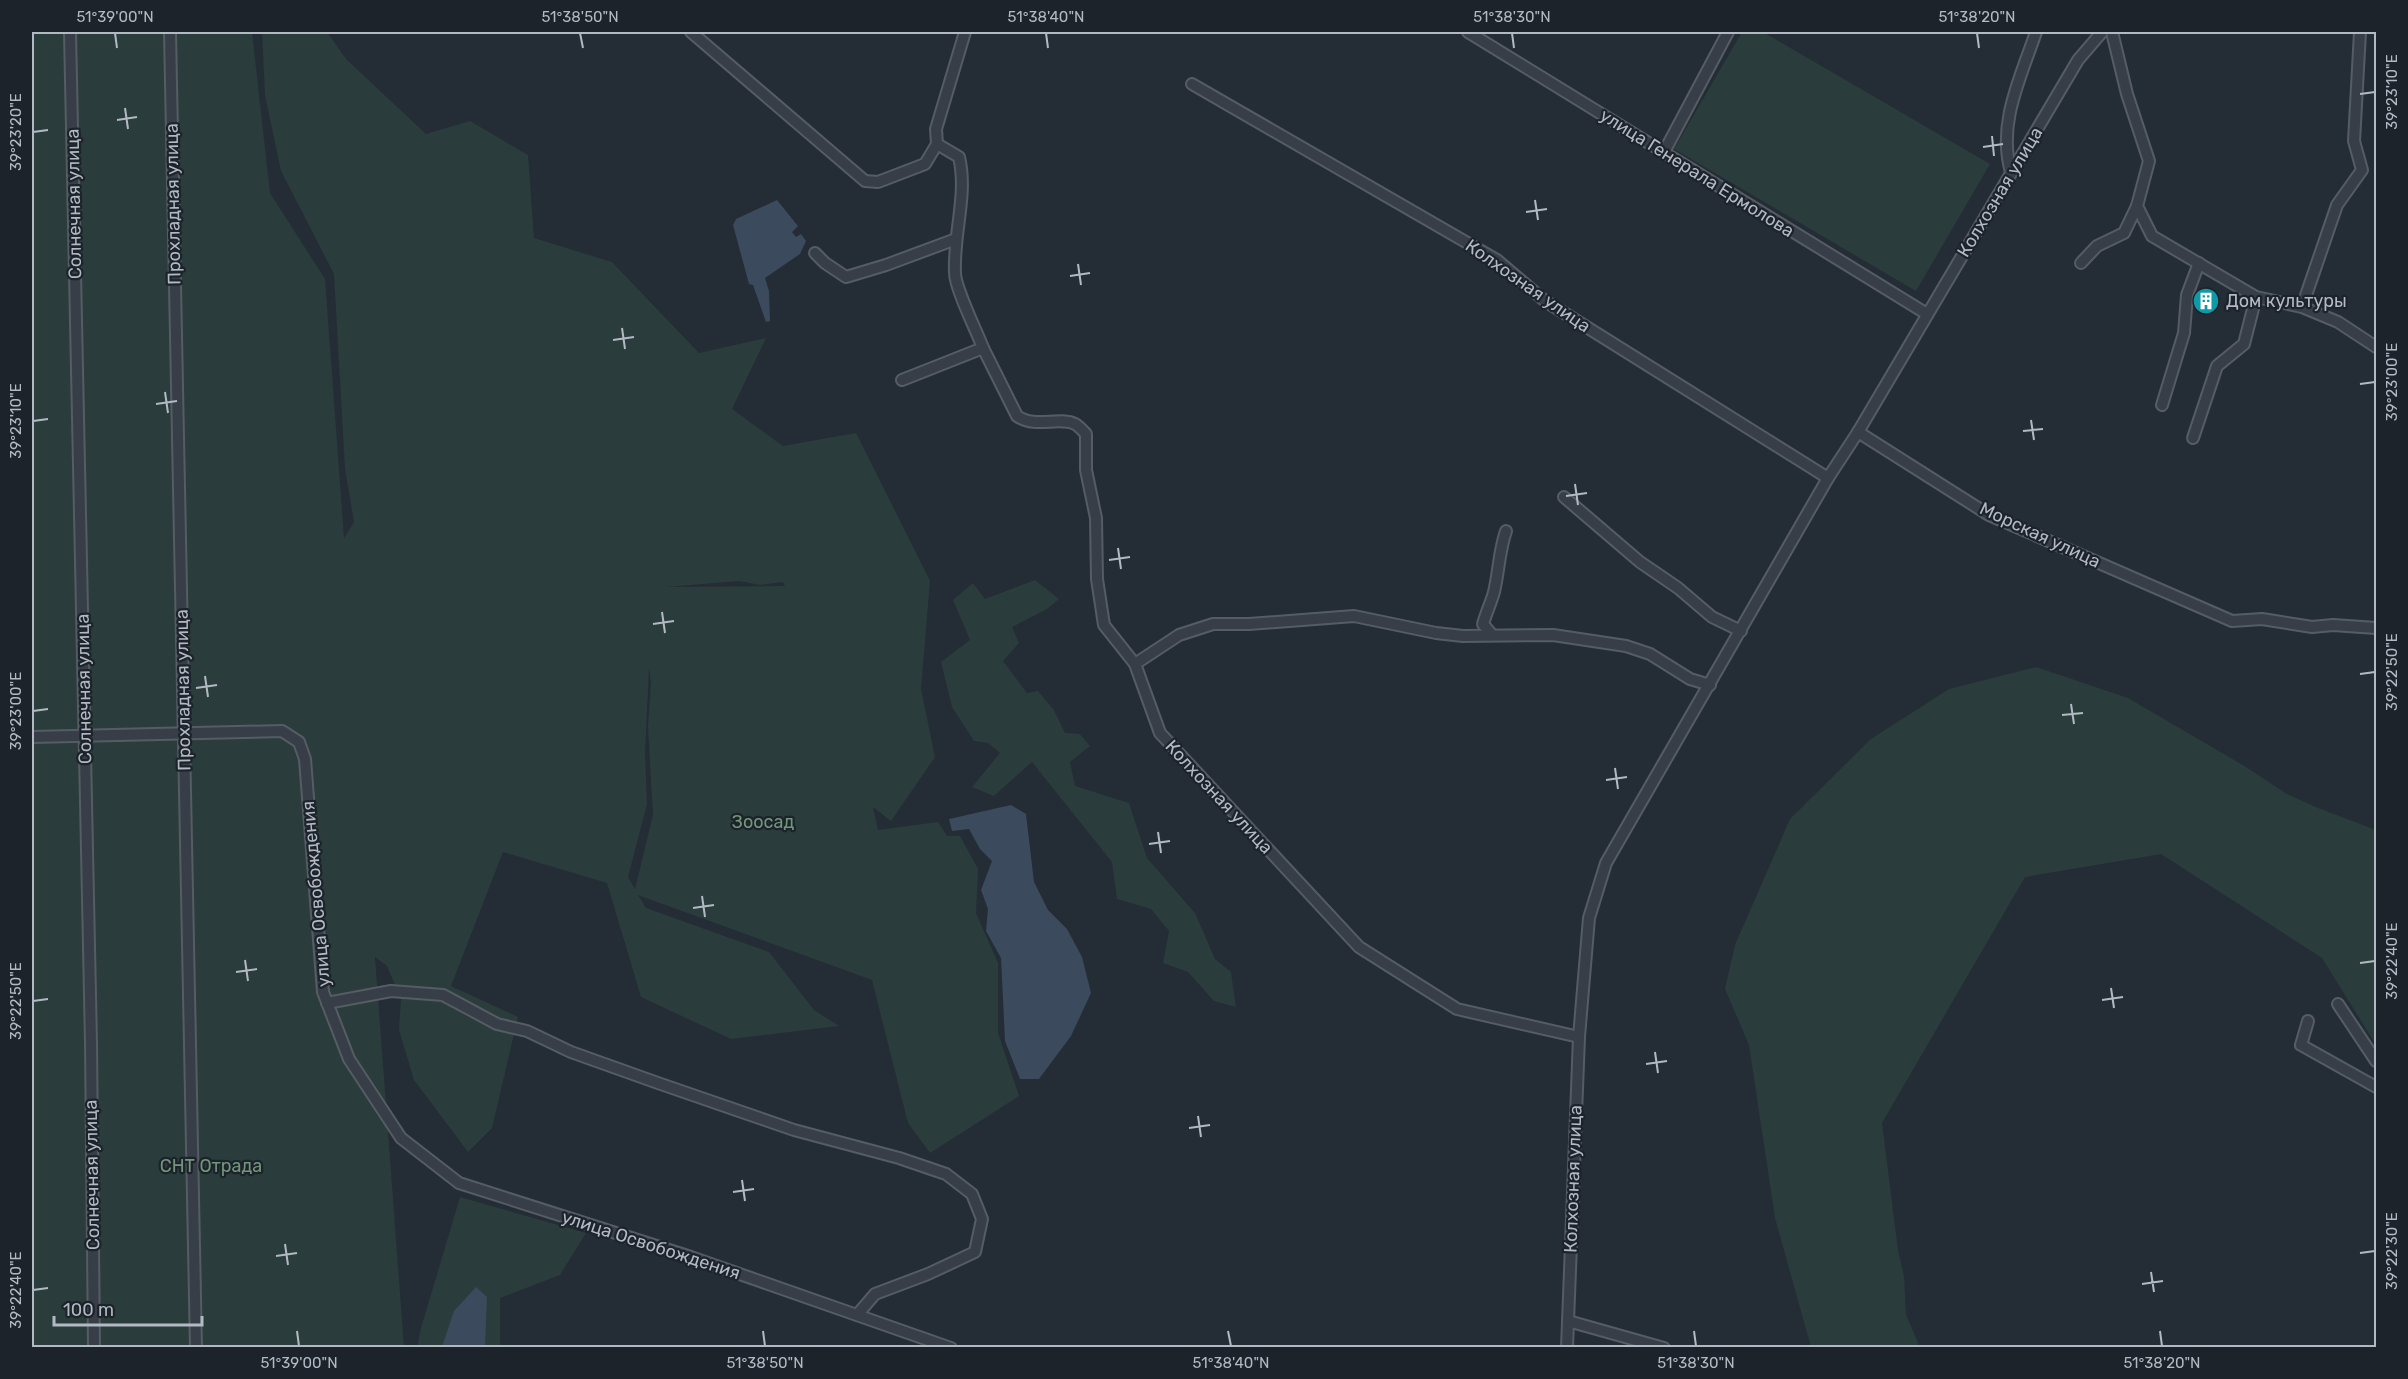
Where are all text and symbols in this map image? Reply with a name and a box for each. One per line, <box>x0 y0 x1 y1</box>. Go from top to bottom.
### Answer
text: 51°39'00"N <box>76 8 154 26</box>
text: 51°38'50"N <box>541 8 619 26</box>
text: 51°38'40"N <box>1008 8 1084 26</box>
text: 51°38'30"N <box>1473 8 1551 26</box>
text: 51°38'20"N <box>1938 8 2016 26</box>
text: 39°23'10"E <box>2383 54 2401 130</box>
text: 39°23'20"E <box>7 93 25 171</box>
street label: улица Генерала Ермолова <box>1596 104 1798 242</box>
street label: Прохладная улица <box>161 123 185 285</box>
street label: Колхозная улица <box>1953 123 2047 261</box>
street label: Солнечная улица <box>62 129 86 279</box>
street label: Колхозная улица <box>1461 235 1595 337</box>
building icon: Дом культуры <box>2191 286 2221 316</box>
place label: Дом культуры <box>2226 290 2347 312</box>
text: 39°23'00"E <box>2383 343 2401 421</box>
text: 39°23'10"E <box>7 383 25 459</box>
street label: Морская улица <box>1976 497 2104 573</box>
street label: Прохладная улица <box>171 609 195 771</box>
street label: Солнечная улица <box>72 614 96 764</box>
text: 39°22'50"E <box>2383 633 2401 711</box>
text: 39°23'00"E <box>7 672 25 750</box>
street label: Колхозная улица <box>1161 735 1277 859</box>
street label: улица Освобождения <box>297 800 335 988</box>
park label: Зоосад <box>732 811 794 833</box>
text: 39°22'40"E <box>2383 922 2401 1000</box>
text: 39°22'50"E <box>7 962 25 1040</box>
street label: Солнечная улица <box>80 1100 104 1250</box>
street label: Колхозная улица <box>1559 1105 1587 1253</box>
park label: СНТ Отрада <box>160 1155 262 1177</box>
street label: улица Освобождения <box>559 1206 743 1284</box>
text: 39°22'30"E <box>2383 1212 2401 1290</box>
text: 39°22'40"E <box>7 1251 25 1329</box>
scale bar <box>54 1289 202 1327</box>
text: 100 m <box>63 1299 114 1321</box>
text: 51°39'00"N <box>260 1354 338 1372</box>
text: 51°38'50"N <box>726 1354 804 1372</box>
text: 51°38'40"N <box>1193 1354 1269 1372</box>
text: 51°38'30"N <box>1657 1354 1735 1372</box>
text: 51°38'20"N <box>2123 1354 2201 1372</box>

